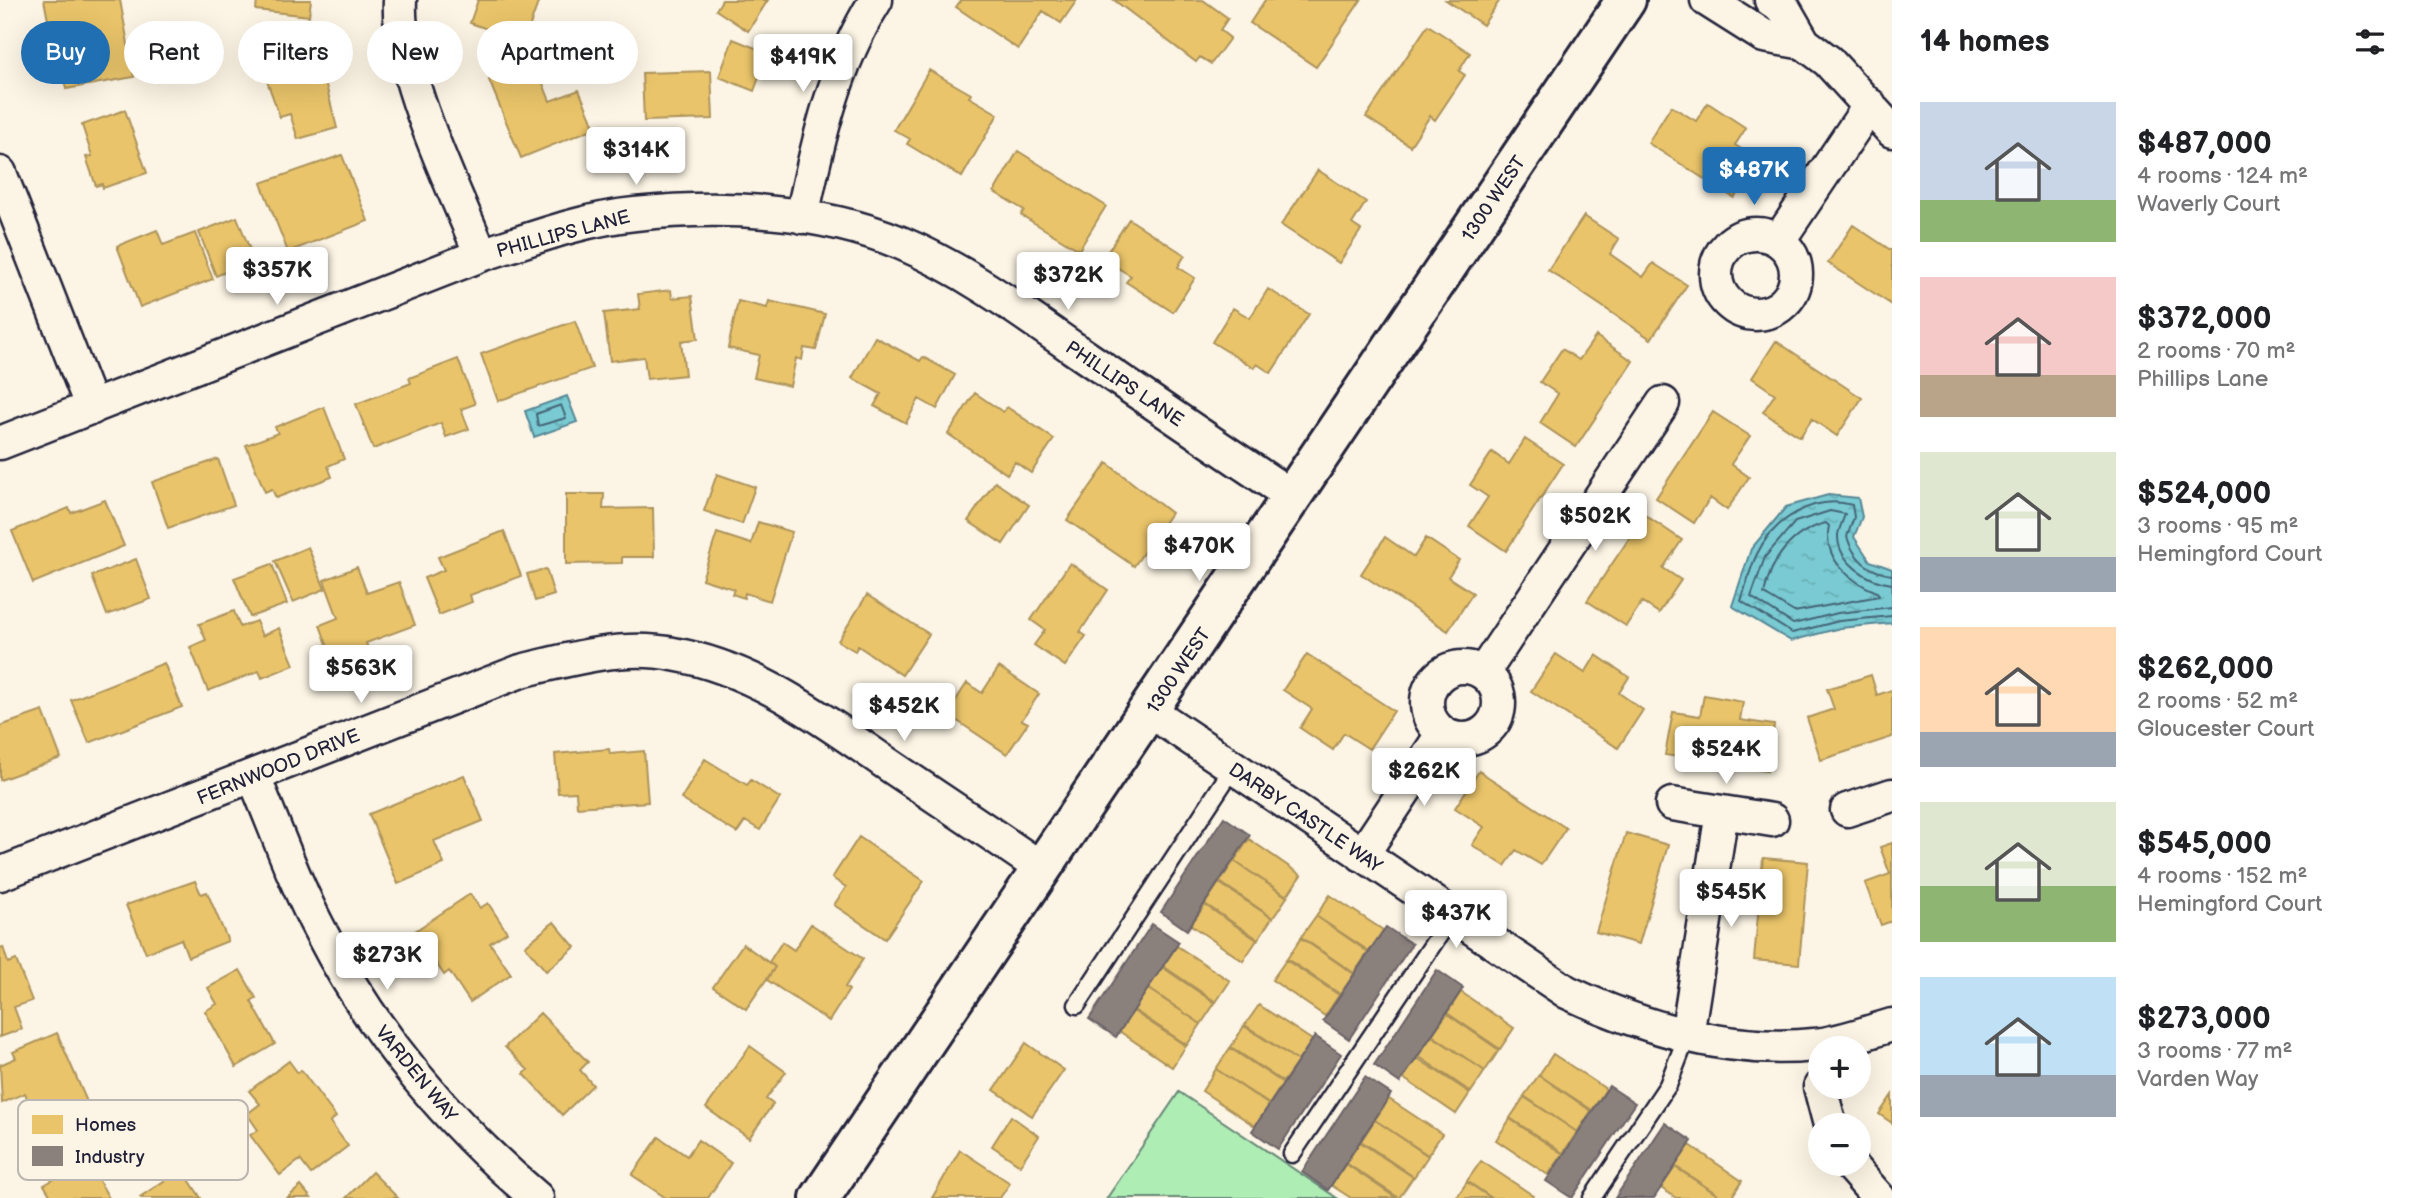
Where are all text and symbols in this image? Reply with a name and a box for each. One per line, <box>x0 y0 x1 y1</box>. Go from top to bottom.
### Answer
chip: Buy <box>21 21 110 84</box>
chip: Rent <box>124 21 224 84</box>
chip: Filters <box>238 21 353 84</box>
chip: New <box>367 21 463 84</box>
chip: Apartment <box>477 21 638 84</box>
icon: filters <box>2351 23 2389 61</box>
text: 14 homes <box>1920 24 2049 60</box>
pin: $419K <box>754 34 852 94</box>
text: $419K <box>769 43 837 71</box>
text: $487,000 <box>2137 126 2272 162</box>
pin: $314K <box>587 128 685 187</box>
icon: home <box>1976 130 2060 214</box>
text: $314K <box>602 136 670 164</box>
pin: $487K <box>1705 148 1803 207</box>
street label: 1300 WEST <box>1457 151 1532 246</box>
text: $487K <box>1719 156 1789 184</box>
text: 4 rooms · 124 m² <box>2137 162 2308 190</box>
text: Waverly Court <box>2137 190 2280 218</box>
street label: PHILLIPS LANE <box>494 206 633 263</box>
pin: $357K <box>228 247 326 307</box>
pin: $372K <box>1019 252 1117 312</box>
text: $357K <box>242 256 312 284</box>
text: $372K <box>1033 261 1103 289</box>
text: $372,000 <box>2137 301 2272 337</box>
icon: home <box>1976 305 2060 389</box>
street label: PHILLIPS LANE <box>1061 336 1188 432</box>
text: 2 rooms · 70 m² <box>2137 337 2296 365</box>
text: Phillips Lane <box>2137 365 2268 393</box>
text: $524,000 <box>2137 476 2271 512</box>
icon: home <box>1976 480 2060 564</box>
pin: $502K <box>1546 494 1644 553</box>
text: $502K <box>1559 502 1631 530</box>
text: 3 rooms · 95 m² <box>2137 512 2298 540</box>
pin: $470K <box>1150 524 1248 583</box>
text: $470K <box>1163 532 1235 560</box>
text: Hemingford Court <box>2137 540 2322 568</box>
street label: 1300 WEST <box>1142 623 1217 718</box>
pin: $563K <box>312 646 410 705</box>
text: $262,000 <box>2137 651 2274 687</box>
text: $563K <box>325 654 397 682</box>
icon: home <box>1976 655 2060 739</box>
pin: $452K <box>855 684 953 743</box>
text: 2 rooms · 52 m² <box>2137 687 2298 715</box>
text: $452K <box>868 692 940 720</box>
text: Gloucester Court <box>2137 715 2314 743</box>
street label: FERNWOOD DRIVE <box>194 724 363 811</box>
pin: $524K <box>1677 726 1775 786</box>
text: $524K <box>1691 735 1761 763</box>
pin: $262K <box>1375 748 1473 808</box>
text: $262K <box>1388 757 1460 785</box>
street label: DARBY CASTLE WAY <box>1224 758 1387 879</box>
text: $545,000 <box>2137 826 2272 862</box>
icon: home <box>1976 830 2060 914</box>
text: 4 rooms · 152 m² <box>2137 862 2307 890</box>
pin: $545K <box>1682 870 1780 929</box>
text: $545K <box>1696 878 1766 906</box>
pin: $437K <box>1407 890 1505 950</box>
text: Hemingford Court <box>2137 890 2322 918</box>
text: $437K <box>1421 899 1491 927</box>
pin: $273K <box>338 932 436 992</box>
text: $273K <box>352 941 422 969</box>
text: $273,000 <box>2137 1001 2271 1037</box>
icon: home <box>1976 1005 2060 1089</box>
street label: VARDEN WAY <box>370 1021 462 1127</box>
map controls <box>1808 1036 1871 1176</box>
button: + <box>1808 1036 1871 1099</box>
text: 3 rooms · 77 m² <box>2137 1037 2293 1065</box>
text: Varden Way <box>2137 1065 2258 1093</box>
legend <box>18 1100 248 1180</box>
button: − <box>1808 1113 1871 1176</box>
text: Homes <box>75 1114 136 1137</box>
text: Industry <box>75 1146 145 1169</box>

